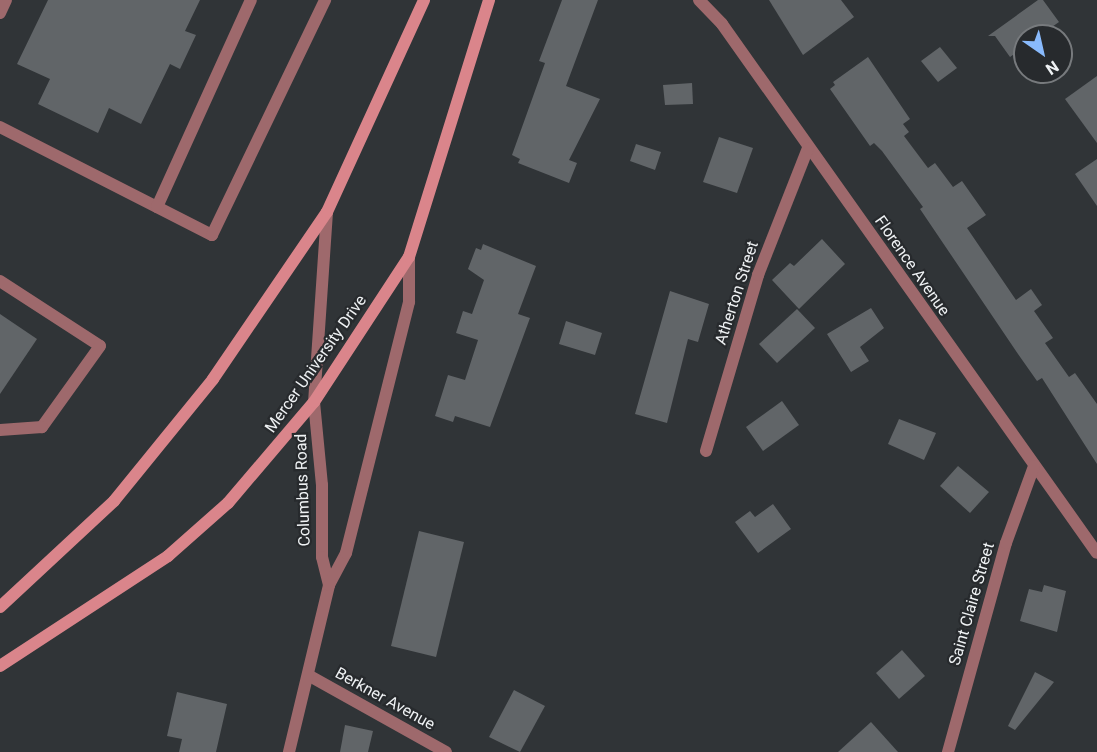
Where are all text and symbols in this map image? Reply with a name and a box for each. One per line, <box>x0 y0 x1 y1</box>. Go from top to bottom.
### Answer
north arrow <box>1013 24 1073 84</box>
text: N <box>1042 57 1062 79</box>
street label: Florence Avenue <box>870 212 954 320</box>
street label: Atherton Street <box>711 239 763 347</box>
street label: Mercer University Drive <box>261 292 371 436</box>
street label: Columbus Road <box>291 433 315 547</box>
street label: Saint Claire Street <box>945 540 999 668</box>
street label: Berkner Avenue <box>332 664 438 734</box>

